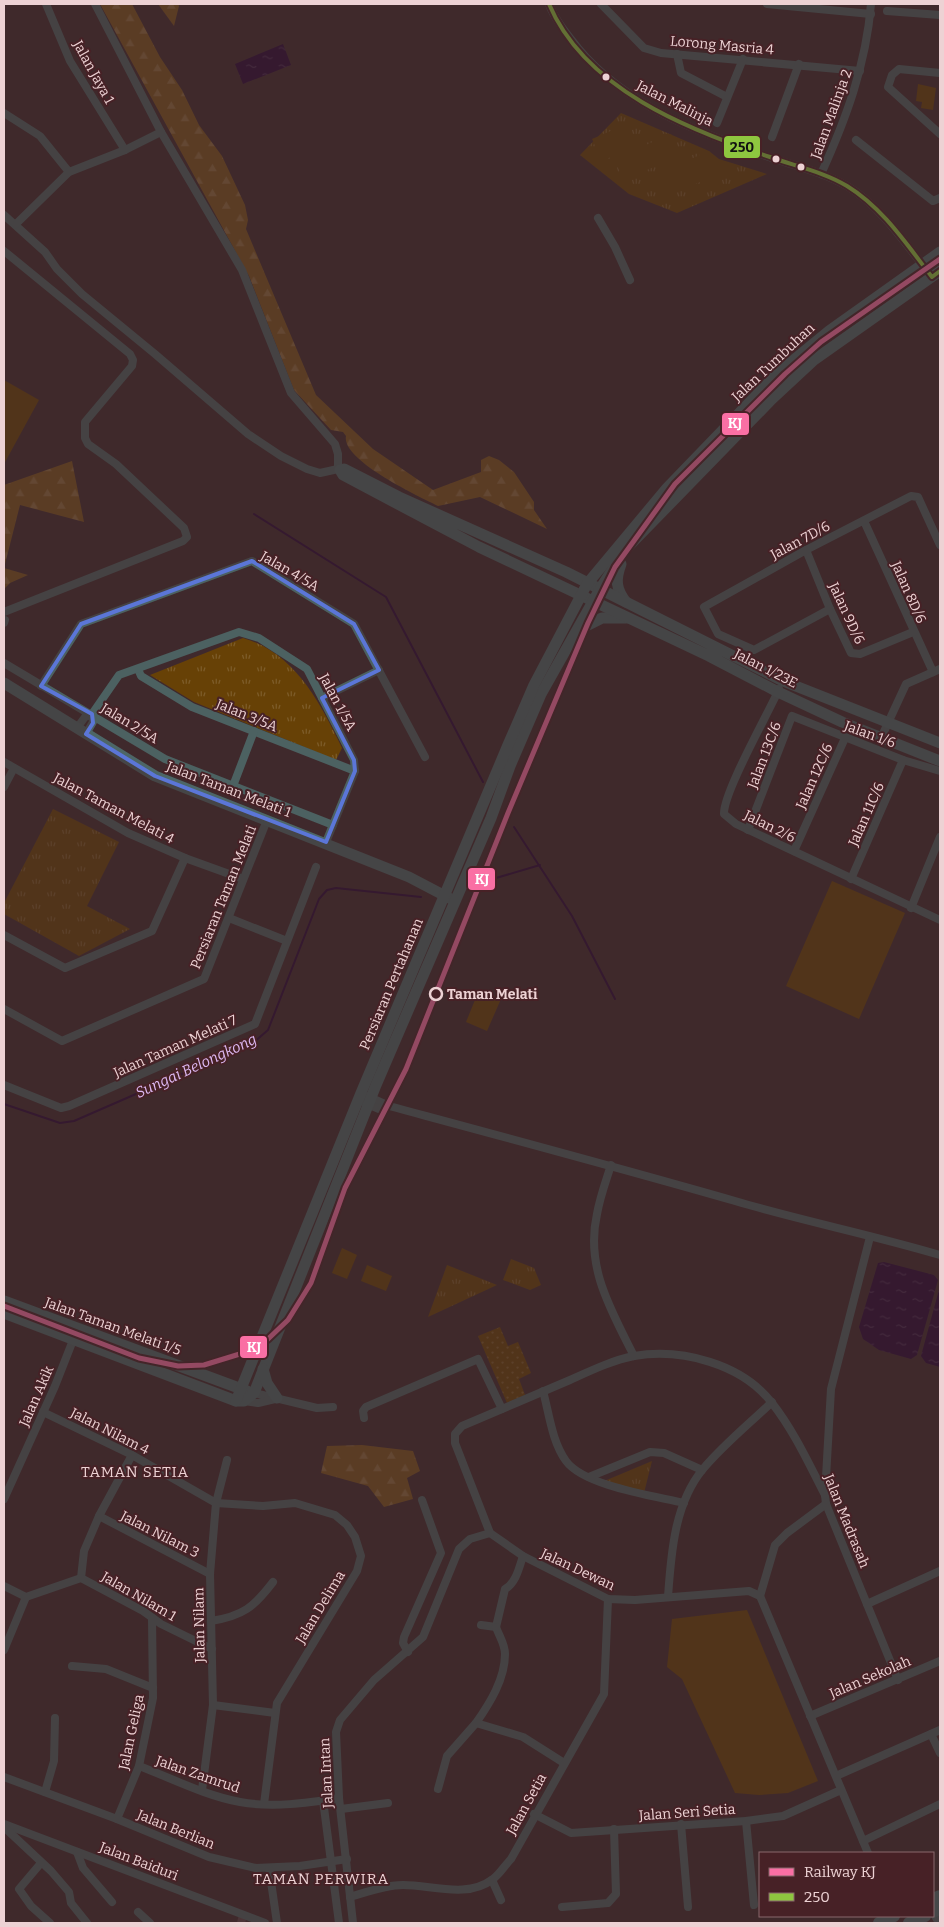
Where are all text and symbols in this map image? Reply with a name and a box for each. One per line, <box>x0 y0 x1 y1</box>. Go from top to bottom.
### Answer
street label: Lorong Masria 4 <box>669 32 775 59</box>
street label: Jalan Jaya 1 <box>69 37 118 107</box>
street label: Jalan Malinja 2 <box>807 67 856 162</box>
unlabelled marker <box>601 72 611 82</box>
street label: Jalan Malinja <box>633 76 716 130</box>
line badge: 250 <box>723 135 761 159</box>
text: 250 <box>730 139 754 156</box>
unlabelled marker <box>771 154 781 164</box>
unlabelled marker <box>796 162 806 172</box>
street label: Jalan Tumbuhan <box>728 320 818 406</box>
line badge: KJ <box>721 412 750 436</box>
text: KJ <box>728 415 743 432</box>
street label: Jalan 7D/6 <box>767 518 833 564</box>
street label: Jalan 4/5A <box>256 547 322 595</box>
street label: Jalan 8D/6 <box>887 558 930 626</box>
street label: Jalan 9D/6 <box>824 579 868 647</box>
street label: Jalan 1/23E <box>730 645 800 692</box>
street label: Jalan 1/5A <box>315 670 360 734</box>
street label: Jalan 3/5A <box>213 695 280 736</box>
street label: Jalan 2/5A <box>97 699 162 747</box>
street label: Jalan 1/6 <box>841 717 898 752</box>
street label: Jalan 13C/6 <box>744 719 785 792</box>
street label: Jalan 12C/6 <box>792 741 836 813</box>
street label: Jalan Taman Melati 1 <box>163 758 294 821</box>
street label: Jalan Taman Melati 4 <box>50 769 177 848</box>
street label: Jalan 11C/6 <box>844 780 888 850</box>
street label: Jalan 2/6 <box>740 806 798 846</box>
street label: Persiaran Taman Melati <box>187 823 260 972</box>
line badge: KJ <box>467 867 496 891</box>
text: KJ <box>475 871 490 888</box>
street label: Persiaran Pertahanan <box>356 916 427 1053</box>
place label: Taman Melati <box>447 986 538 1003</box>
marker: Taman Melati <box>429 987 443 1001</box>
street label: Jalan Taman Melati 7 <box>110 1012 240 1082</box>
water label: Sungai Belongkong <box>133 1030 259 1102</box>
street label: Jalan Taman Melati 1/5 <box>41 1294 183 1359</box>
line badge: KJ <box>239 1335 268 1359</box>
text: KJ <box>247 1339 262 1356</box>
street label: Jalan Akik <box>15 1363 57 1430</box>
street label: Jalan Nilam 4 <box>67 1404 152 1459</box>
district label: TAMAN SETIA <box>81 1463 189 1481</box>
street label: Jalan Madrasah <box>820 1471 873 1571</box>
street label: Jalan Nilam 3 <box>117 1507 202 1562</box>
street label: Jalan Dewan <box>537 1544 618 1594</box>
street label: Jalan Delima <box>292 1567 349 1648</box>
street label: Jalan Nilam 1 <box>97 1568 180 1625</box>
street label: Jalan Nilam <box>190 1587 209 1664</box>
street label: Jalan Sekolah <box>826 1653 914 1703</box>
street label: Jalan Geliga <box>115 1693 148 1772</box>
street label: Jalan Intan <box>316 1737 337 1810</box>
street label: Jalan Zamrud <box>153 1752 242 1797</box>
street label: Jalan Setia <box>502 1770 550 1839</box>
street label: Jalan Seri Setia <box>637 1801 736 1824</box>
street label: Jalan Berlian <box>134 1806 217 1853</box>
street label: Jalan Baiduri <box>96 1838 181 1884</box>
legend <box>759 1852 934 1917</box>
text: Railway KJ <box>804 1863 876 1881</box>
district label: TAMAN PERWIRA <box>253 1870 389 1888</box>
text: 250 <box>804 1888 830 1906</box>

